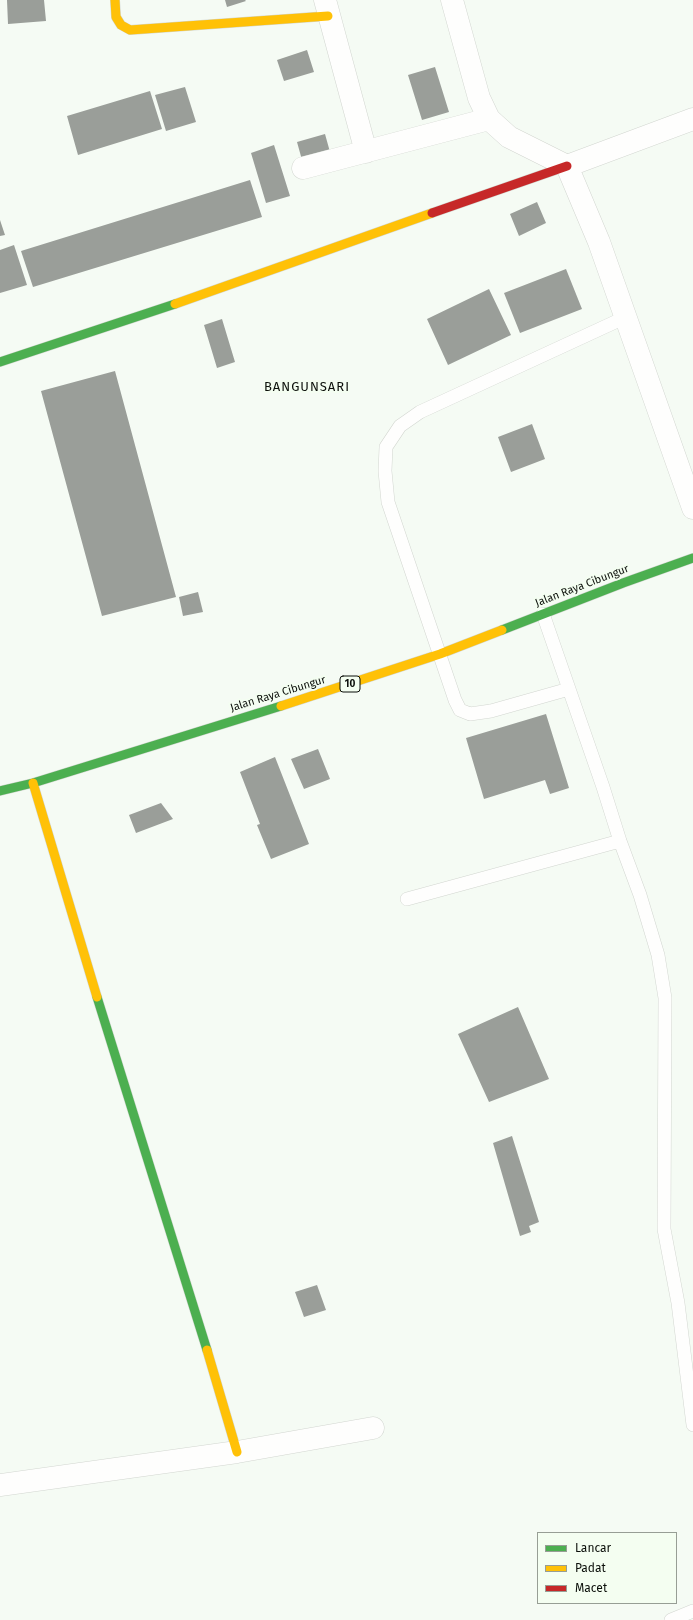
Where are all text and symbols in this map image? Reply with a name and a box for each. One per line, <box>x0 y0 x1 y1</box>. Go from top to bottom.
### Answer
district label: BANGUNSARI <box>264 379 350 395</box>
street label: Jalan Raya Cibungur <box>533 562 631 610</box>
street label: Jalan Raya Cibungur <box>229 673 327 715</box>
road number: 10 <box>340 676 360 692</box>
legend <box>537 1532 677 1604</box>
text: Lancar <box>575 1541 611 1555</box>
text: Padat <box>575 1561 606 1575</box>
text: Macet <box>575 1581 607 1595</box>

